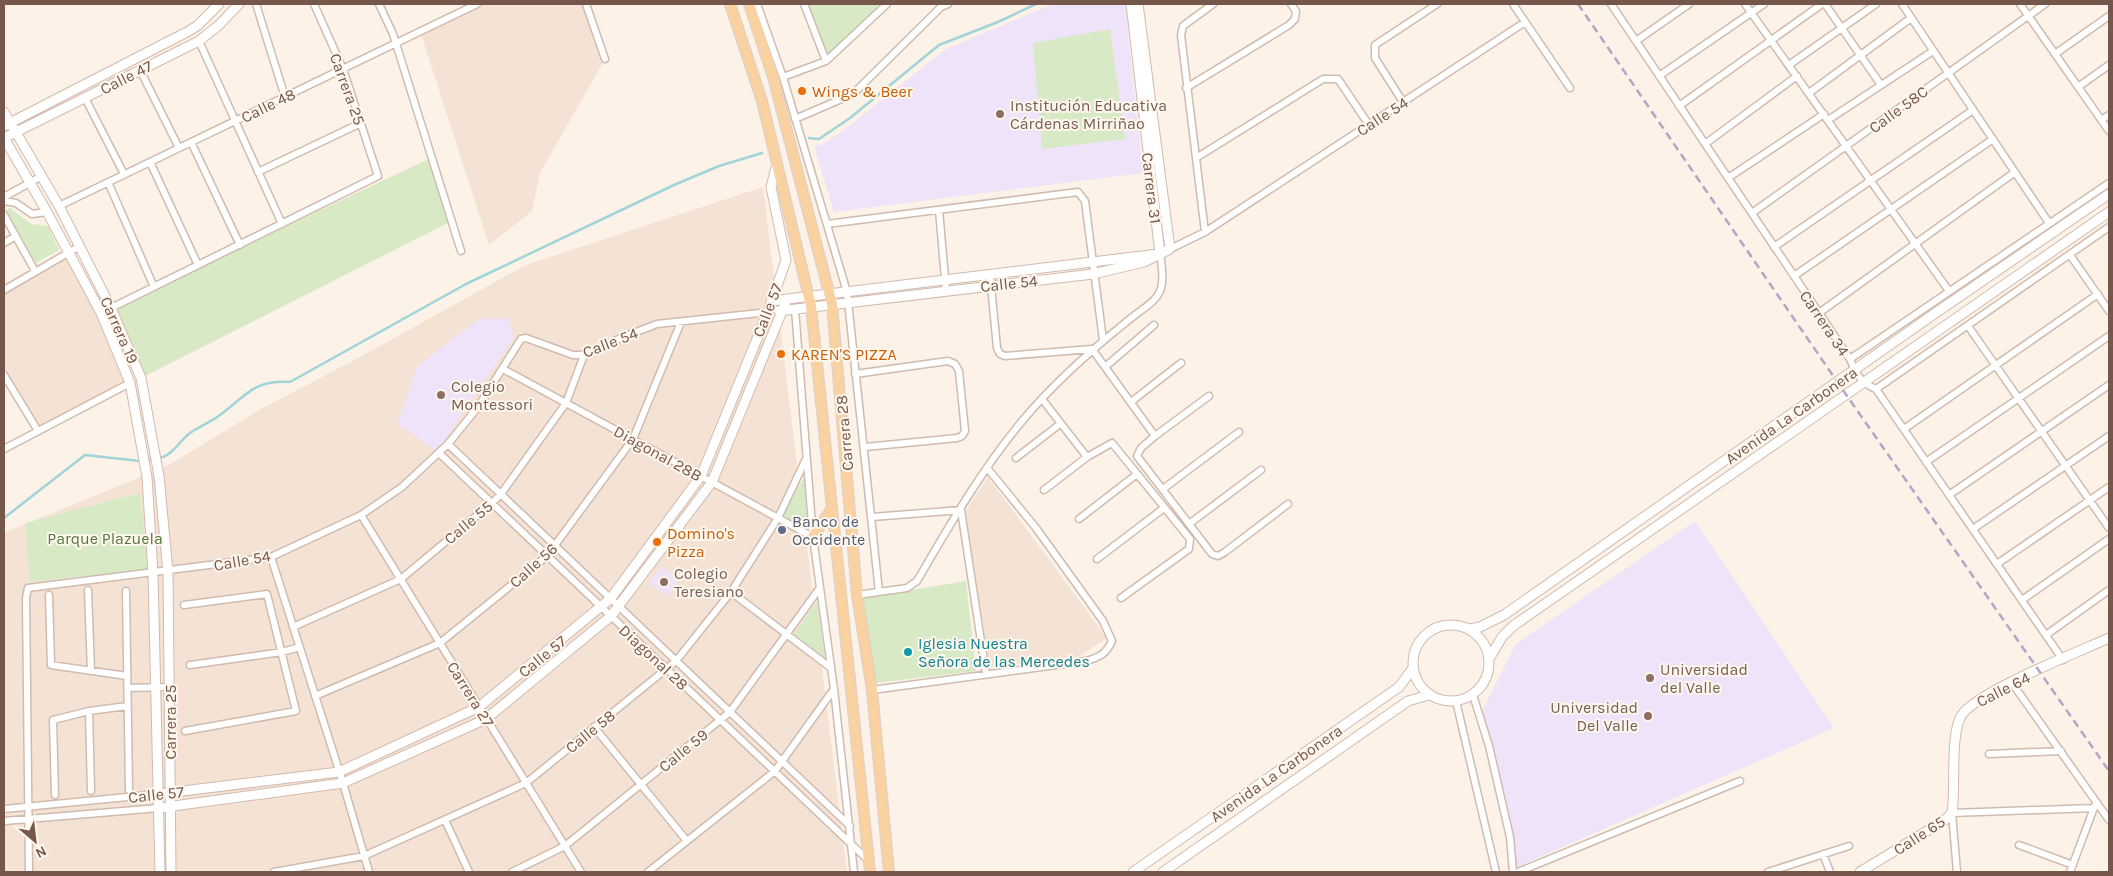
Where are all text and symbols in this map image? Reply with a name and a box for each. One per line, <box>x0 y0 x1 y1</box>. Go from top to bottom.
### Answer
street label: Carrera 25 <box>326 51 369 128</box>
street label: Calle 47 <box>97 56 156 99</box>
place label: Wings & Beer <box>812 82 913 101</box>
street label: Calle 58C <box>1865 82 1932 137</box>
street label: Calle 48 <box>238 84 299 127</box>
marker: Wings & Beer <box>796 85 808 97</box>
street label: Calle 54 <box>1353 93 1412 140</box>
place label: Institución Educativa Cárdenas Mirriñao <box>1010 96 1167 133</box>
marker: Institución Educativa Cárdenas Mirriñao <box>994 108 1006 120</box>
street label: Carrera 31 <box>1138 151 1165 225</box>
street label: Calle 54 <box>979 271 1039 296</box>
street label: Calle 57 <box>749 280 787 340</box>
street label: Carrera 34 <box>1796 287 1854 360</box>
street label: Carrera 19 <box>96 294 143 367</box>
street label: Calle 54 <box>580 323 641 362</box>
place label: KAREN'S PIZZA <box>791 345 897 364</box>
marker: KAREN'S PIZZA <box>775 348 787 360</box>
street label: Avenida La Carbonera <box>1722 363 1861 468</box>
place label: Colegio Montessori <box>451 377 533 414</box>
marker: Colegio Montessori <box>435 389 447 401</box>
street label: Carrera 28 <box>832 394 857 472</box>
street label: Diagonal 28B <box>610 421 705 485</box>
street label: Calle 55 <box>440 497 497 548</box>
place label: Banco de Occidente <box>792 512 865 549</box>
place label: Domino's Pizza <box>667 524 735 561</box>
marker: Banco de Occidente <box>776 524 788 536</box>
park label: Parque Plazuela <box>47 529 163 548</box>
marker: Domino's Pizza <box>651 536 663 548</box>
street label: Calle 56 <box>506 539 561 592</box>
street label: Calle 54 <box>212 546 272 575</box>
place label: Colegio Teresiano <box>674 564 743 601</box>
marker: Colegio Teresiano <box>658 576 670 588</box>
street label: Diagonal 28 <box>615 620 692 694</box>
street label: Calle 57 <box>515 631 570 681</box>
place label: Iglesia Nuestra Señora de las Mercedes <box>918 634 1090 671</box>
marker: Iglesia Nuestra Señora de las Mercedes <box>902 646 914 658</box>
street label: Carrera 27 <box>443 658 498 731</box>
place label: Universidad del Valle <box>1660 660 1748 697</box>
street label: Calle 64 <box>1973 668 2033 711</box>
marker: Universidad del Valle <box>1644 672 1656 684</box>
street label: Carrera 25 <box>161 684 180 760</box>
place label: Universidad Del Valle <box>1550 698 1638 735</box>
street label: Calle 58 <box>562 706 619 757</box>
marker: Universidad Del Valle <box>1642 710 1654 722</box>
street label: Avenida La Carbonera <box>1207 721 1346 826</box>
street label: Calle 59 <box>655 725 712 776</box>
street label: Calle 57 <box>127 782 185 807</box>
street label: Calle 65 <box>1890 812 1949 859</box>
north arrow <box>10 816 60 866</box>
text: N <box>32 842 49 862</box>

